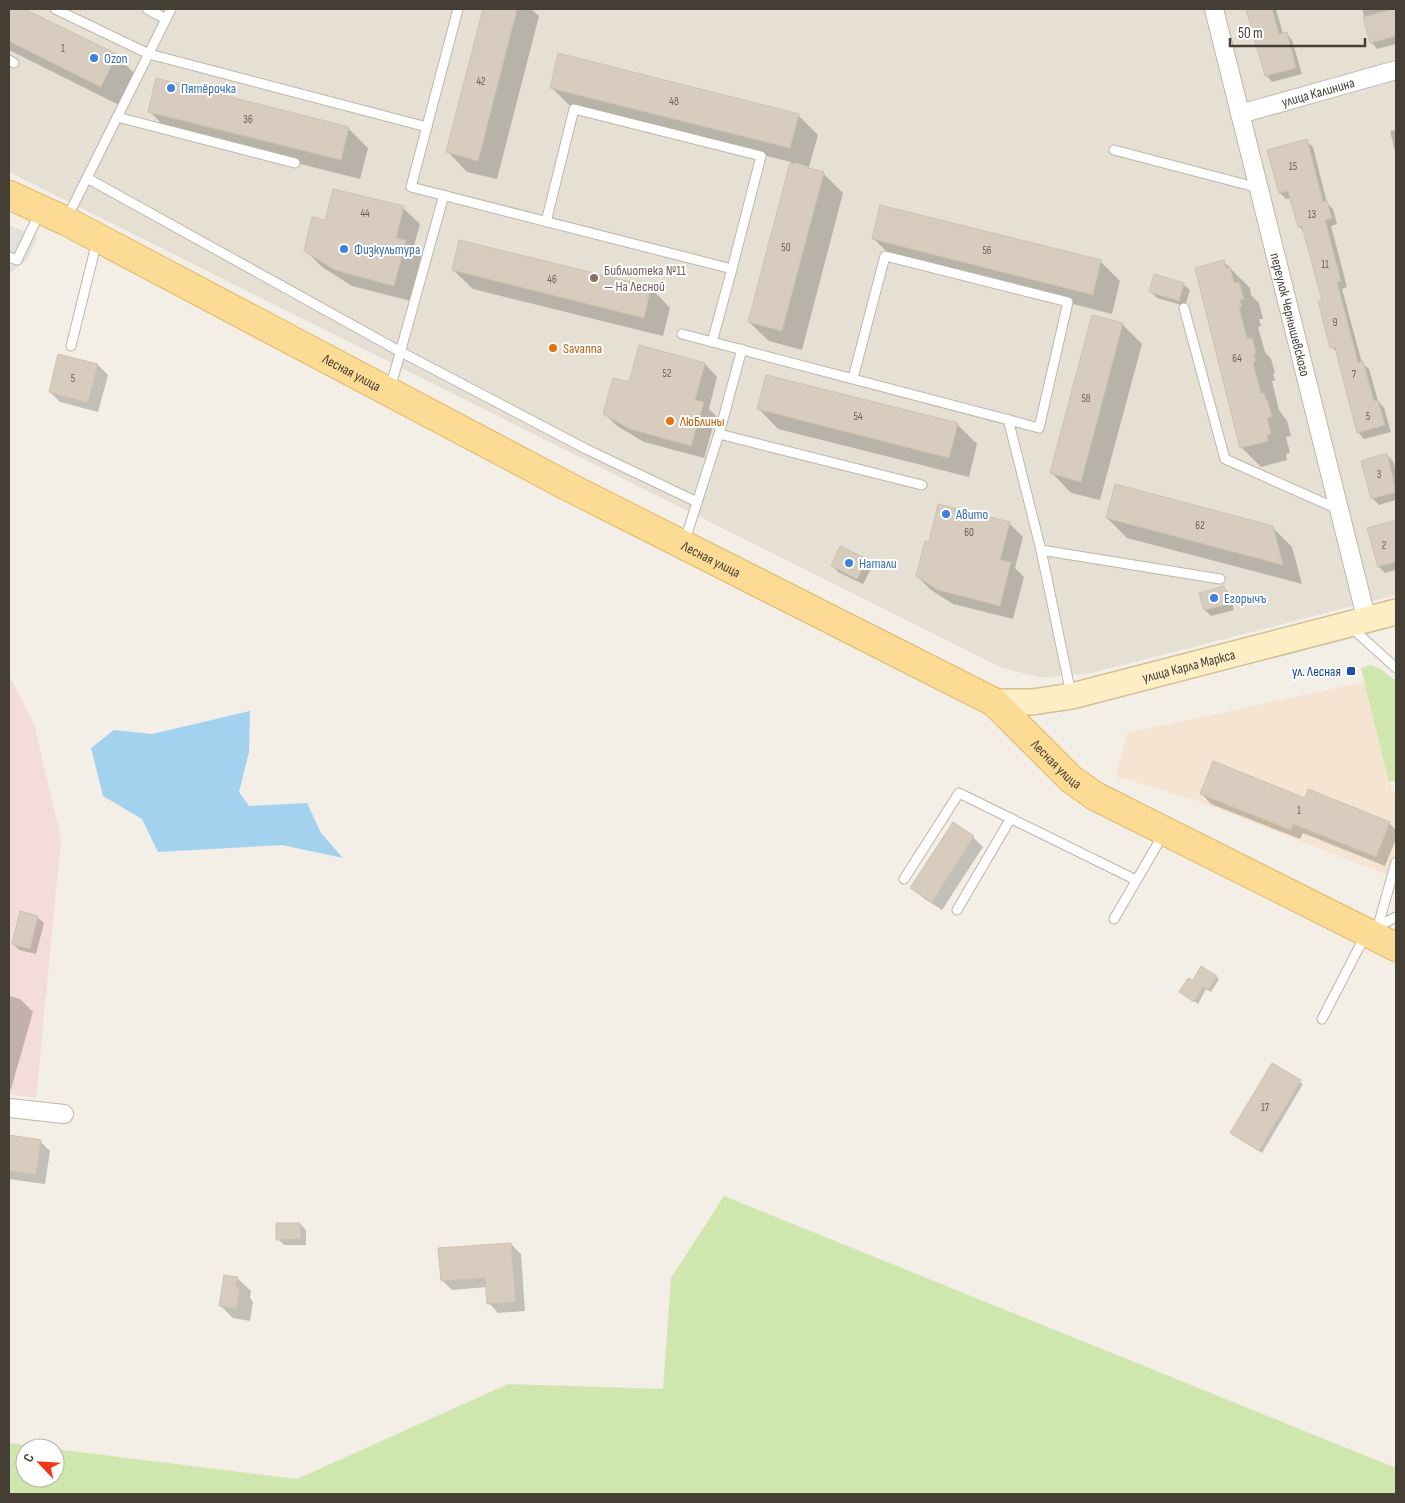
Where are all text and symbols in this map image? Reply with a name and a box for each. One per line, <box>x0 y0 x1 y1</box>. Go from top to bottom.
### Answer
scale bar <box>1230 15 1365 47</box>
text: 50 m <box>1238 24 1263 43</box>
house number: 1 <box>61 42 65 55</box>
place label: Ozon <box>104 50 128 67</box>
marker: Ozon <box>88 52 100 64</box>
street label: улица Калинина <box>1280 74 1356 110</box>
house number: 42 <box>476 75 486 88</box>
place label: Пятёрочка <box>181 80 236 97</box>
marker: Пятёрочка <box>165 82 177 94</box>
house number: 48 <box>669 95 679 108</box>
house number: 36 <box>243 113 253 126</box>
house number: 15 <box>1289 160 1297 173</box>
house number: 44 <box>360 207 370 220</box>
house number: 13 <box>1308 208 1317 221</box>
place label: Физкультура <box>354 241 420 258</box>
house number: 50 <box>781 241 791 254</box>
marker: Физкультура <box>338 243 350 255</box>
house number: 56 <box>982 244 992 257</box>
street label: переулок Чернышевского <box>1267 251 1314 378</box>
house number: 11 <box>1321 258 1329 271</box>
place label: Библиотека №11 — На Лесной <box>604 262 686 295</box>
marker: Библиотека №11 — На Лесной <box>588 272 600 284</box>
house number: 46 <box>547 273 557 286</box>
house number: 9 <box>1333 316 1338 329</box>
place label: Savanna <box>563 340 602 357</box>
marker: Savanna <box>547 342 559 354</box>
street label: Лесная улица <box>319 349 384 395</box>
house number: 64 <box>1232 352 1242 365</box>
house number: 52 <box>663 367 672 380</box>
house number: 7 <box>1352 368 1357 381</box>
house number: 5 <box>71 372 75 385</box>
house number: 58 <box>1081 392 1091 405</box>
house number: 54 <box>853 410 863 423</box>
house number: 5 <box>1366 410 1370 423</box>
place label: ЛюБлины <box>679 413 725 430</box>
marker: ЛюБлины <box>664 415 676 427</box>
house number: 3 <box>1377 468 1382 481</box>
place label: Авито <box>955 506 989 523</box>
marker: Авито <box>940 508 952 520</box>
house number: 62 <box>1195 519 1205 532</box>
house number: 60 <box>964 526 974 539</box>
street label: Лесная улица <box>678 537 743 581</box>
house number: 2 <box>1382 539 1387 552</box>
place label: Натали <box>859 555 897 572</box>
marker: Натали <box>843 557 855 569</box>
place label: Егорычъ <box>1224 590 1266 607</box>
marker: Егорычъ <box>1208 592 1220 604</box>
street label: улица Карла Маркса <box>1140 646 1237 686</box>
place label: ул. Лесная <box>1292 663 1341 680</box>
marker: ул. Лесная <box>1345 665 1357 677</box>
street label: Лесная улица <box>1027 735 1085 792</box>
house number: 1 <box>1297 804 1301 817</box>
house number: 17 <box>1261 1101 1270 1114</box>
north arrow <box>15 1438 65 1488</box>
text: С <box>19 1451 38 1465</box>

